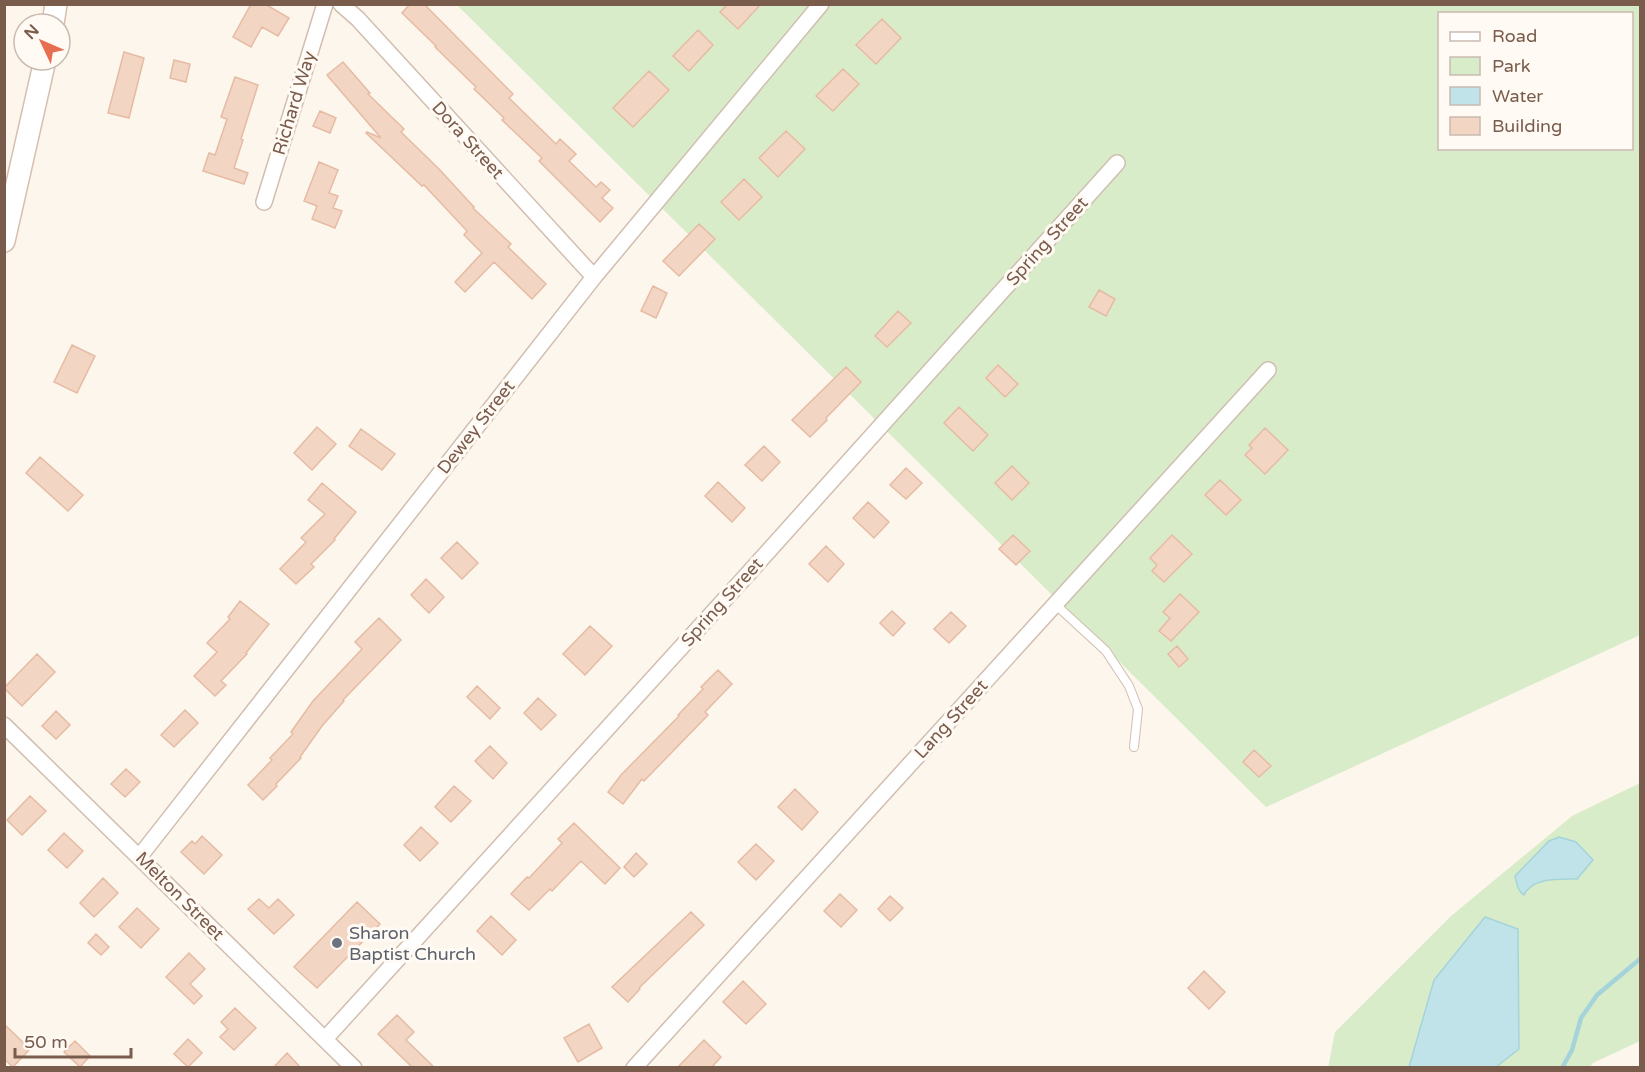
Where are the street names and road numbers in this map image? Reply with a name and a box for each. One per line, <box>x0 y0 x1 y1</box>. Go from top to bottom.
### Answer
street label: Richard Way <box>268 48 320 158</box>
street label: Dora Street <box>427 96 509 184</box>
street label: Spring Street <box>1001 192 1093 290</box>
street label: Dewey Street <box>432 375 520 478</box>
street label: Spring Street <box>676 553 768 651</box>
street label: Lang Street <box>910 675 992 763</box>
street label: Melton Street <box>131 847 229 945</box>

